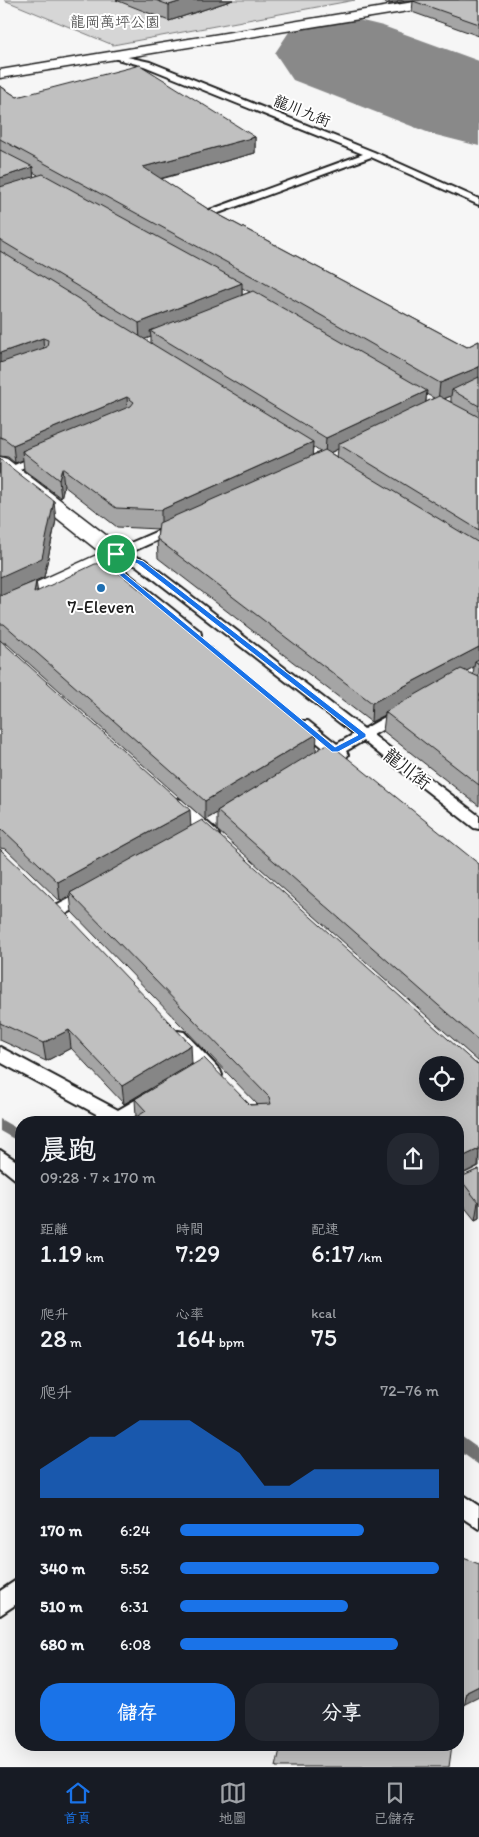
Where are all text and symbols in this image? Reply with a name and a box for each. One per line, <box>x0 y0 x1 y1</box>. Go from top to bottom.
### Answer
park label: 龍岡萬坪公園 <box>70 13 160 31</box>
street label: 龍川九街 <box>271 91 333 131</box>
pin <box>95 533 137 575</box>
icon: arrive <box>102 540 130 568</box>
marker: 7-Eleven <box>95 582 107 594</box>
place label: 7-Eleven <box>68 596 134 618</box>
street label: 龍川街 <box>379 744 435 794</box>
map controls <box>419 1056 464 1101</box>
button: locate <box>419 1056 464 1101</box>
text: 晨跑 <box>40 1132 96 1166</box>
button: share <box>387 1133 439 1185</box>
text: 09:28 · 7 × 170 m <box>40 1168 156 1187</box>
text: 距離 <box>40 1221 68 1238</box>
text: 時間 <box>176 1221 204 1238</box>
text: 配速 <box>311 1221 339 1238</box>
text: 1.19 <box>40 1238 82 1268</box>
text: 7:29 <box>176 1238 220 1268</box>
text: 6:17 <box>311 1238 355 1268</box>
text: km <box>82 1249 104 1266</box>
text: /km <box>355 1249 382 1266</box>
text: kcal <box>311 1305 336 1322</box>
text: 爬升 <box>40 1306 68 1323</box>
text: 心率 <box>176 1306 204 1323</box>
text: 75 <box>311 1322 337 1352</box>
text: 28 <box>40 1323 67 1353</box>
text: 164 <box>176 1323 216 1353</box>
text: m <box>67 1334 82 1351</box>
text: bpm <box>216 1334 245 1351</box>
text: 72–76 m <box>380 1381 439 1400</box>
text: 爬升 <box>40 1383 72 1402</box>
text: 170 m <box>40 1521 82 1540</box>
text: 6:24 <box>120 1521 150 1540</box>
text: 340 m <box>40 1559 85 1578</box>
text: 5:52 <box>120 1559 149 1578</box>
text: 510 m <box>40 1597 83 1616</box>
text: 6:31 <box>120 1597 149 1616</box>
text: 680 m <box>40 1635 84 1654</box>
text: 6:08 <box>120 1635 151 1654</box>
button: 儲存 <box>40 1683 235 1741</box>
button: 分享 <box>245 1683 439 1741</box>
tab: 首頁 <box>64 1779 92 1827</box>
tab: 地圖 <box>219 1779 247 1827</box>
tab: 已儲存 <box>374 1779 416 1827</box>

